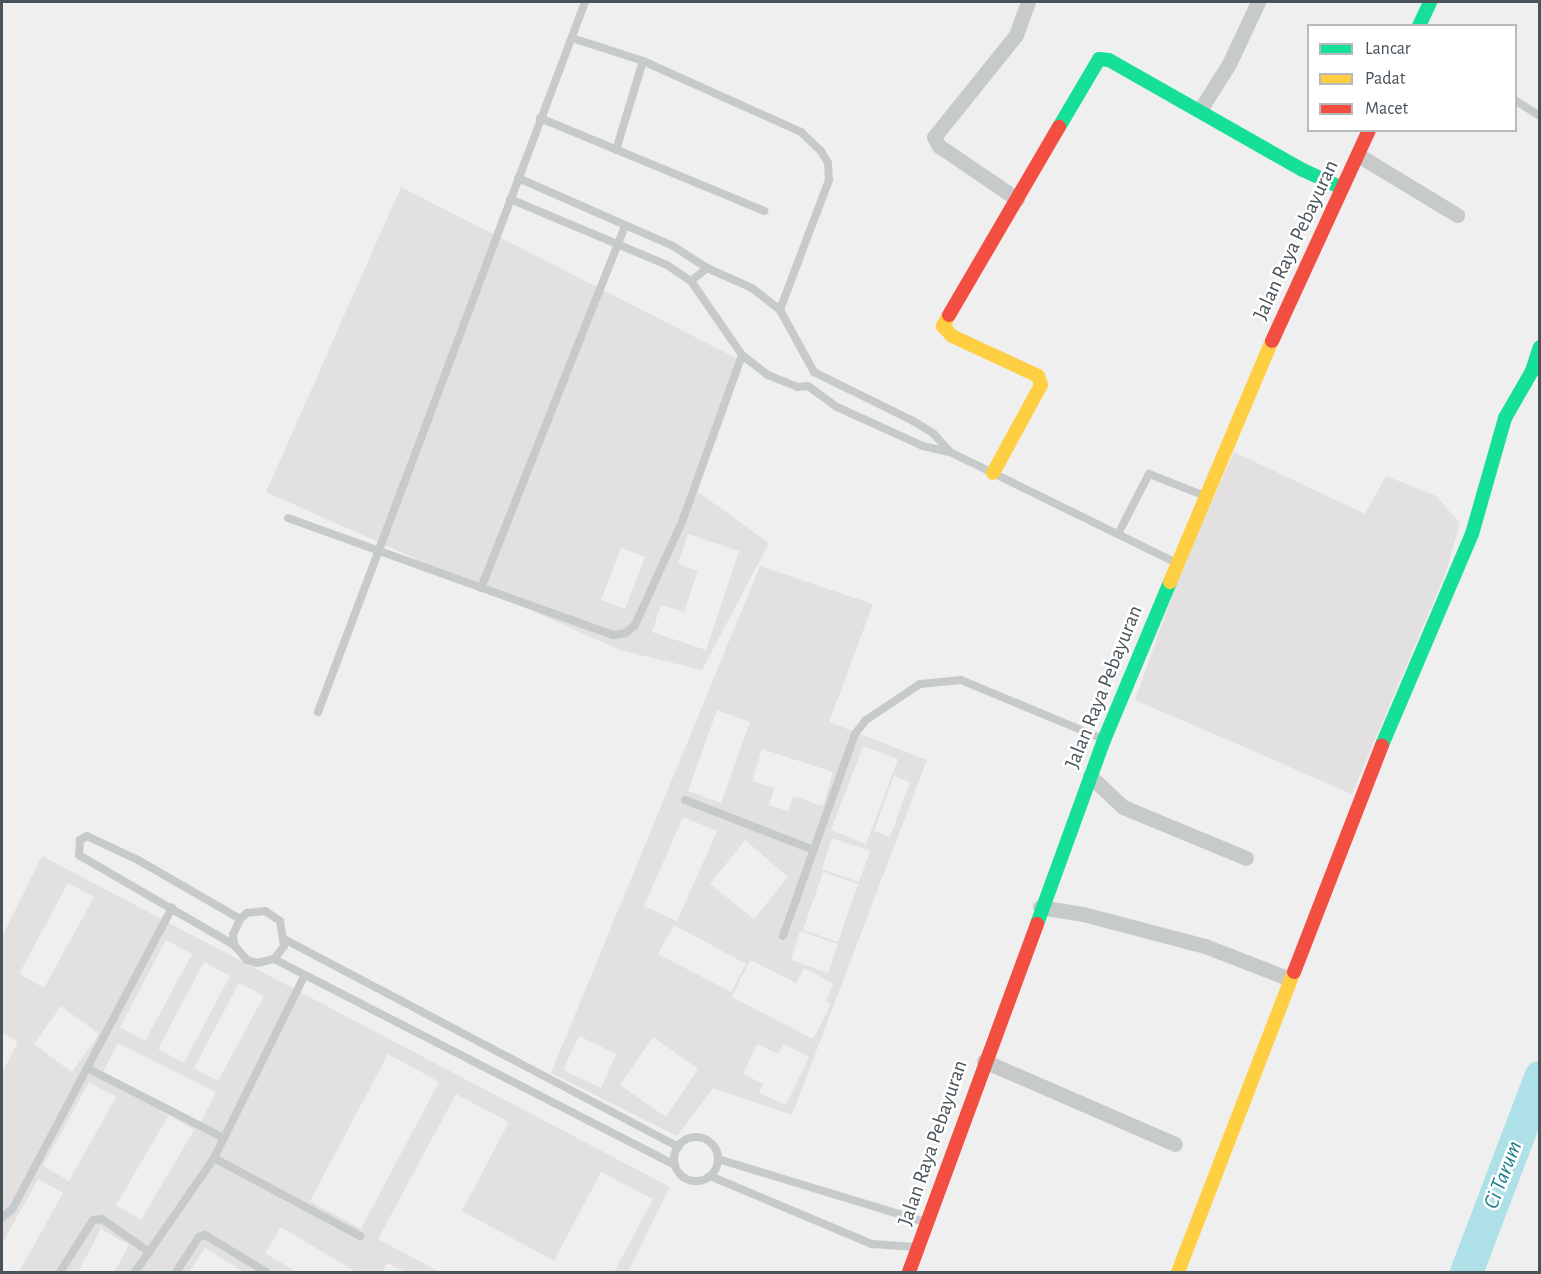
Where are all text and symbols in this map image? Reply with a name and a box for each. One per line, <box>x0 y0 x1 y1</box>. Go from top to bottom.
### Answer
legend <box>1307 24 1517 132</box>
text: Lancar <box>1365 40 1411 58</box>
text: Padat <box>1365 70 1406 88</box>
text: Macet <box>1365 100 1408 118</box>
street label: Jalan Raya Pebayuran <box>1248 156 1344 324</box>
street label: Jalan Raya Pebayuran <box>1060 602 1148 772</box>
street label: Jalan Raya Pebayuran <box>893 1057 973 1229</box>
water label: Ci Tarum <box>1478 1137 1528 1213</box>

